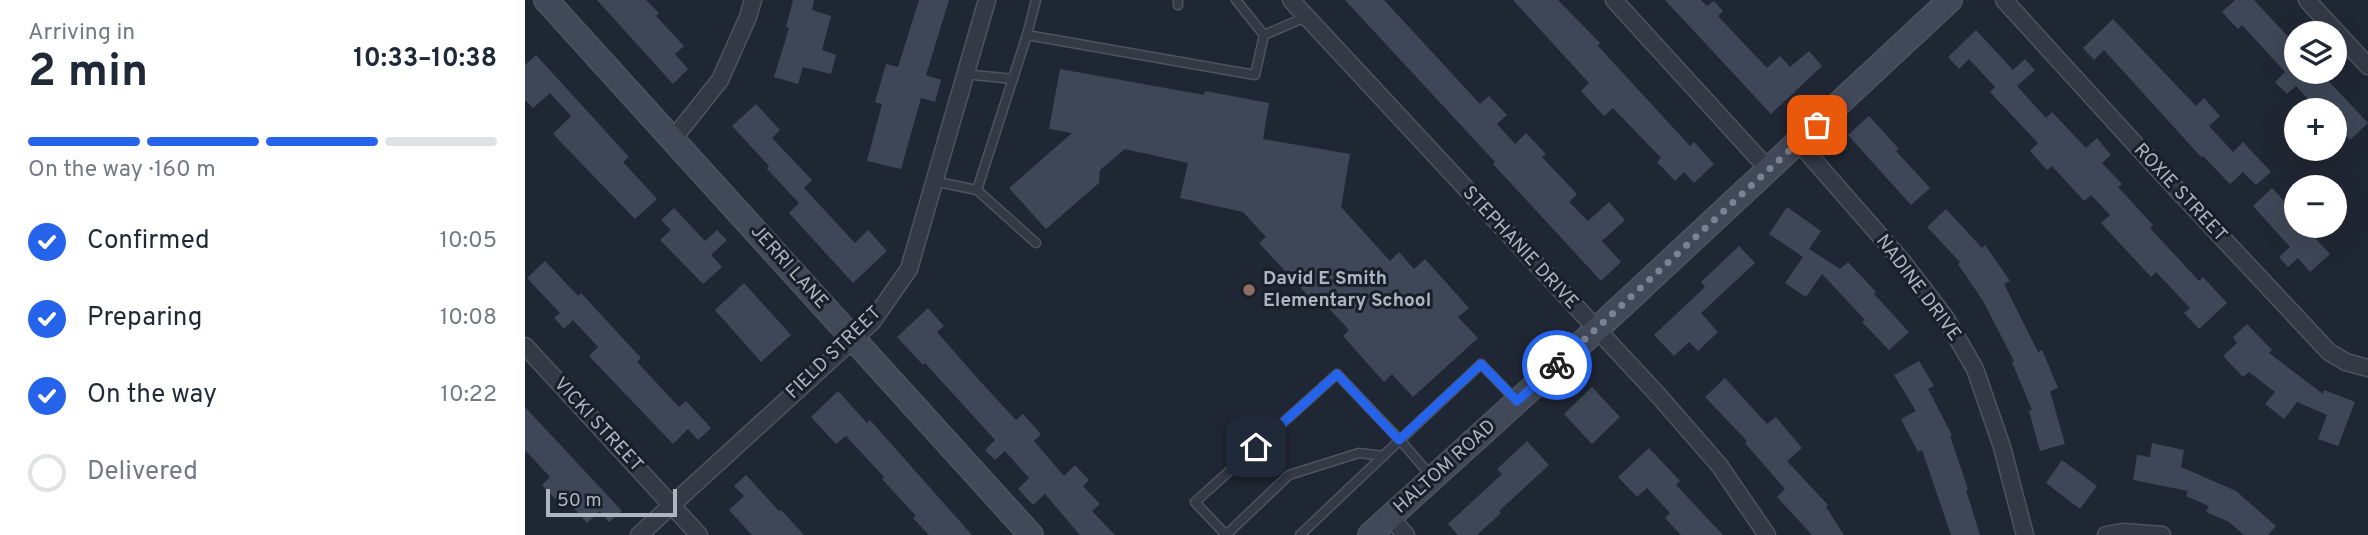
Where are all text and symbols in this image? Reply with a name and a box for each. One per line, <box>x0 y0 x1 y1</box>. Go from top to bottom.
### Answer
text: Arriving in <box>28 19 135 48</box>
map controls <box>2284 21 2347 238</box>
button: layers <box>2284 21 2347 84</box>
text: 10:33–10:38 <box>353 43 497 76</box>
text: 2 min <box>28 44 148 103</box>
pin <box>1787 95 1847 155</box>
button: + <box>2284 98 2347 161</box>
icon: bag <box>1798 106 1836 144</box>
street label: ROXIE STREET <box>2128 139 2232 247</box>
text: On the way · 160 m <box>28 156 216 185</box>
button: − <box>2284 175 2347 238</box>
street label: STEPHANIE DRIVE <box>1457 182 1583 314</box>
street label: JERRI LANE <box>745 220 833 314</box>
icon: check <box>28 223 66 261</box>
text: Confirmed <box>87 225 210 258</box>
text: 10:05 <box>439 227 497 256</box>
street label: NADINE DRIVE <box>1870 230 1966 346</box>
place label: David E Smith Elementary School <box>1263 267 1431 313</box>
marker: David E Smith Elementary School <box>1241 282 1257 298</box>
icon: check <box>28 300 66 338</box>
street label: FIELD STREET <box>781 301 887 405</box>
text: Preparing <box>87 302 202 335</box>
text: 10:08 <box>440 304 497 333</box>
courier <box>1522 330 1592 400</box>
icon: bike <box>1538 346 1576 384</box>
street label: VICKI STREET <box>548 373 648 477</box>
icon: check <box>28 377 66 415</box>
text: On the way <box>87 379 217 412</box>
text: 10:22 <box>440 381 497 410</box>
street label: HALTOM ROAD <box>1389 415 1501 519</box>
pin <box>1226 417 1286 477</box>
icon: home <box>1237 428 1275 466</box>
text: Delivered <box>87 456 198 489</box>
scale bar <box>546 486 677 518</box>
text: 50 m <box>557 489 602 513</box>

